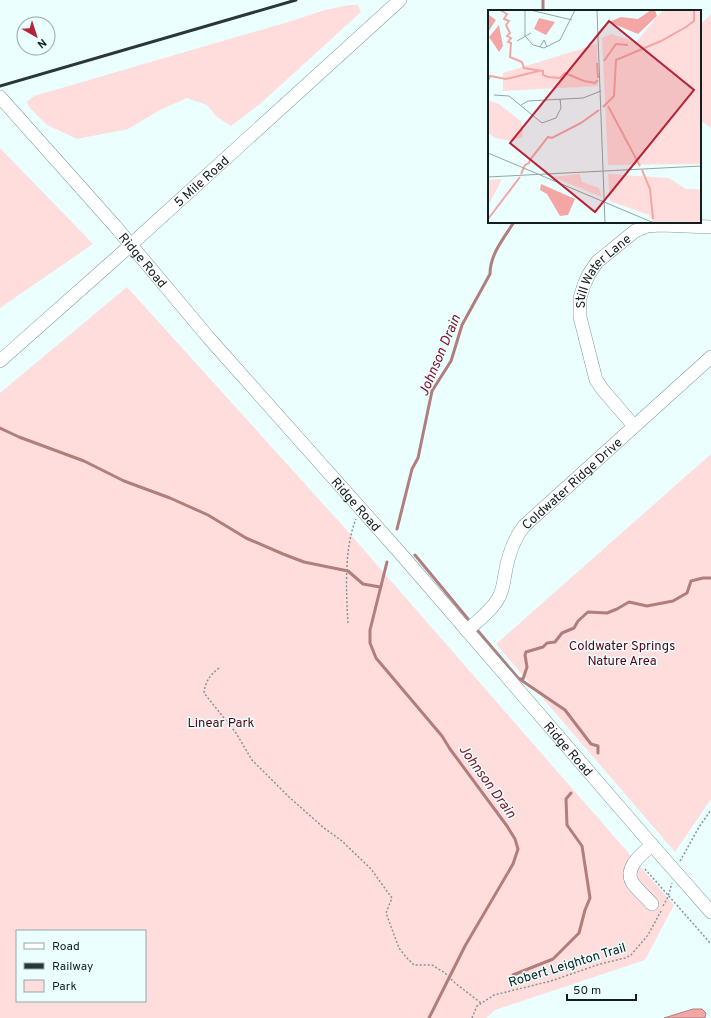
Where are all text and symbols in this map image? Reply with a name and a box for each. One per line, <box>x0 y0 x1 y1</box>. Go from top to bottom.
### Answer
inset map <box>488 10 701 223</box>
north arrow <box>16 16 56 56</box>
text: N <box>34 35 49 51</box>
street label: 5 Mile Road <box>172 153 233 211</box>
street label: Ridge Road <box>114 230 169 292</box>
street label: Still Water Lane <box>574 232 635 308</box>
water label: Johnson Drain <box>416 312 465 399</box>
street label: Coldwater Ridge Drive <box>519 435 626 534</box>
street label: Ridge Road <box>327 475 383 535</box>
park label: Coldwater Springs Nature Area <box>569 639 675 670</box>
park label: Linear Park <box>188 716 255 732</box>
street label: Ridge Road <box>539 719 595 780</box>
water label: Johnson Drain <box>454 742 519 822</box>
legend <box>16 930 146 1002</box>
text: Road <box>52 939 80 955</box>
street label: Robert Leighton Trail <box>507 940 628 991</box>
text: Railway <box>52 959 93 975</box>
scale bar <box>567 976 636 1002</box>
text: Park <box>52 979 77 995</box>
text: 50 m <box>573 983 601 999</box>

